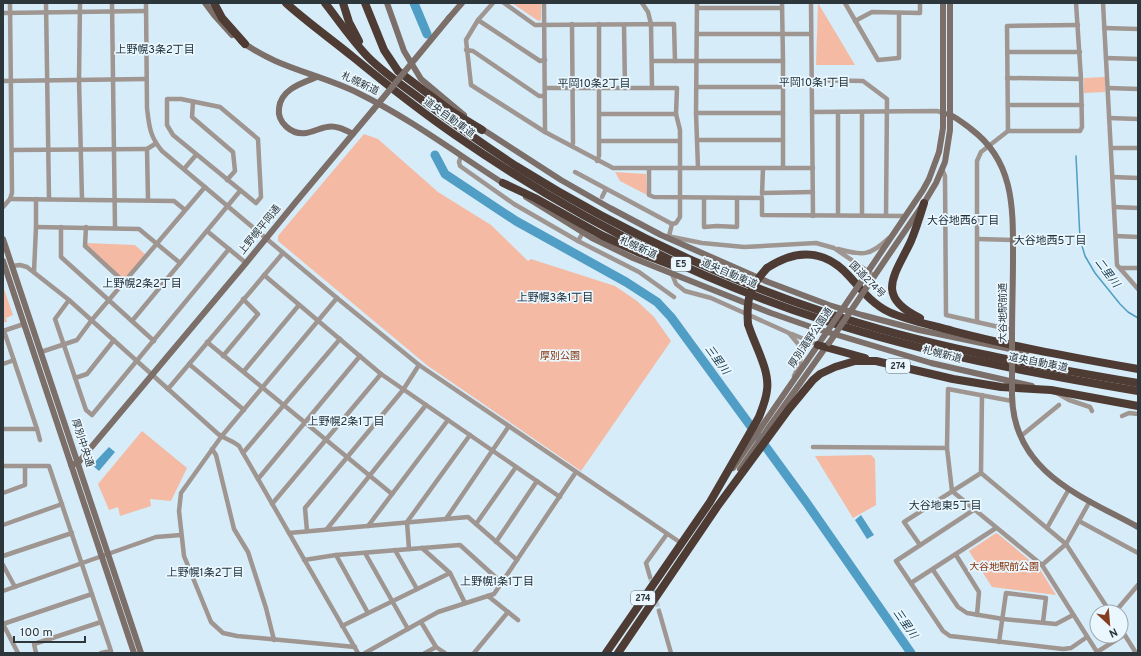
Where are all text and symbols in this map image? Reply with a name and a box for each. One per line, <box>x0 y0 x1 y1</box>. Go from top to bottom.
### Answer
district label: 上野幌3条2丁目 <box>115 43 195 57</box>
street label: 札幌新道 <box>339 70 381 98</box>
district label: 平岡10条1丁目 <box>779 76 849 90</box>
district label: 平岡10条2丁目 <box>558 77 630 91</box>
street label: 道央自動車道 <box>421 95 477 141</box>
street label: 上野幌平岡通 <box>236 203 284 257</box>
district label: 大谷地西6丁目 <box>927 214 999 228</box>
street label: 札幌新道 <box>617 234 659 262</box>
district label: 大谷地西5丁目 <box>1014 234 1086 248</box>
street label: 道央自動車道 <box>699 256 759 292</box>
water label: 二里川 <box>1091 256 1123 291</box>
road number: E5 <box>671 257 691 271</box>
street label: 国道274号 <box>846 259 888 301</box>
district label: 上野幌2条2丁目 <box>102 277 182 291</box>
street label: 大谷地駅前通 <box>997 283 1010 343</box>
district label: 上野幌3条1丁目 <box>517 291 593 305</box>
street label: 厚別滝野公園通 <box>786 305 836 371</box>
water label: 三里川 <box>702 343 733 378</box>
street label: 札幌新道 <box>921 344 963 366</box>
park label: 厚別公園 <box>540 350 580 363</box>
street label: 道央自動車道 <box>1007 351 1069 375</box>
road number: 274 <box>886 359 910 373</box>
district label: 上野幌2条1丁目 <box>308 415 384 429</box>
street label: 厚別中央通 <box>68 417 96 469</box>
district label: 大谷地東5丁目 <box>909 499 981 513</box>
park label: 大谷地駅前公園 <box>969 561 1039 574</box>
district label: 上野幌1条2丁目 <box>167 566 243 580</box>
district label: 上野幌1条1丁目 <box>460 575 534 589</box>
road number: 274 <box>631 591 655 605</box>
north arrow <box>1089 604 1129 644</box>
water label: 三里川 <box>890 606 921 642</box>
scale bar <box>14 618 85 644</box>
text: N <box>1106 624 1120 640</box>
text: 100 m <box>20 625 53 641</box>

